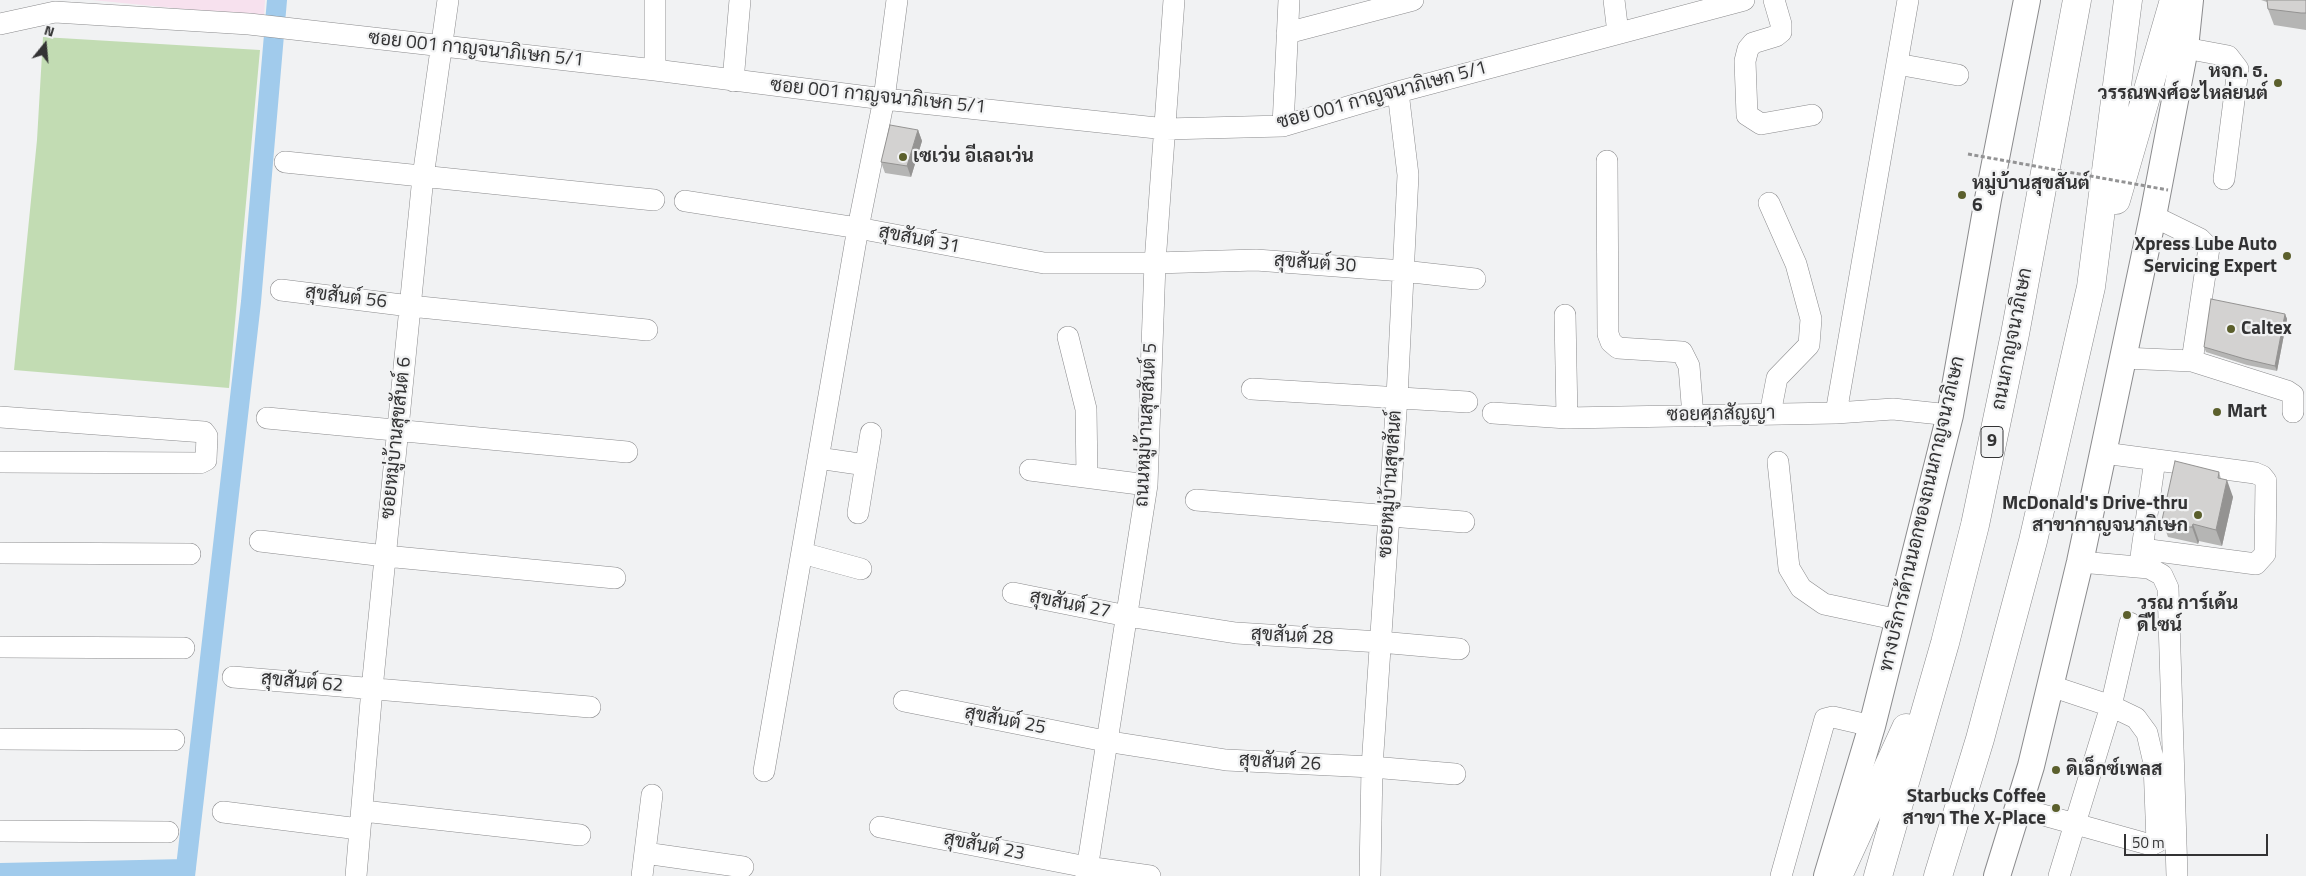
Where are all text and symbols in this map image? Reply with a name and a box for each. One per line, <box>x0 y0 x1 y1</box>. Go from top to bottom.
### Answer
text: N <box>42 19 57 42</box>
north arrow <box>20 20 70 70</box>
street label: ซอย 001 กาญจนาภิเษก 5/1 <box>367 27 585 73</box>
street label: ซอย 001 กาญจนาภิเษก 5/1 <box>1274 57 1490 135</box>
place label: หจก. ธ. วรรณพงศ์อะไหล่ยนต์ <box>2098 61 2268 105</box>
street label: ซอย 001 กาญจนาภิเษก 5/1 <box>769 74 987 120</box>
marker: หจก. ธ. วรรณพงศ์อะไหล่ยนต์ <box>2272 77 2284 89</box>
place label: เซเว่น อีเลอเว่น <box>913 146 1034 168</box>
marker: เซเว่น อีเลอเว่น <box>897 151 909 163</box>
place label: หมู่บ้านสุขสันต์ 6 <box>1972 173 2090 217</box>
marker: หมู่บ้านสุขสันต์ 6 <box>1956 189 1968 201</box>
street label: สุขสันต์ 31 <box>876 221 962 259</box>
place label: Xpress Lube Auto Servicing Expert <box>2134 234 2277 278</box>
street label: สุขสันต์ 30 <box>1273 250 1357 278</box>
marker: Xpress Lube Auto Servicing Expert <box>2281 250 2293 262</box>
street label: ถนนกาญจนาภิเษก <box>1988 266 2038 412</box>
street label: สุขสันต์ 56 <box>304 282 388 314</box>
place label: Caltex <box>2241 318 2292 340</box>
marker: Caltex <box>2225 323 2237 335</box>
street label: ถนนหมู่บ้านสุขสันต์ 5 <box>1131 342 1163 508</box>
street label: ทางบริการด้านนอกของถนนกาญจนาภิเษก <box>1876 354 1970 674</box>
street label: ซอยหมู่บ้านสุขสันต์ 6 <box>377 356 417 520</box>
place label: Mart <box>2227 401 2267 423</box>
street label: ซอยศุภสัญญา <box>1666 403 1776 427</box>
marker: Mart <box>2211 406 2223 418</box>
street label: ซอยหมู่บ้านสุขสันต์ <box>1374 409 1408 559</box>
road number: 9 <box>1981 427 2003 458</box>
place label: McDonald's Drive-thru สาขากาญจนาภิเษก <box>2002 493 2188 537</box>
marker: McDonald's Drive-thru สาขากาญจนาภิเษก <box>2192 509 2204 521</box>
street label: สุขสันต์ 27 <box>1027 586 1113 624</box>
place label: วรุณ การ์เด้น ดีไซน์ <box>2137 593 2238 637</box>
marker: วรุณ การ์เด้น ดีไซน์ <box>2121 609 2133 621</box>
street label: สุขสันต์ 28 <box>1250 623 1334 651</box>
street label: สุขสันต์ 62 <box>260 668 344 698</box>
street label: สุขสันต์ 25 <box>962 702 1048 740</box>
street label: สุขสันต์ 26 <box>1238 749 1322 777</box>
place label: ดิเอ็กซ์เพลส <box>2066 759 2162 781</box>
marker: ดิเอ็กซ์เพลส <box>2050 764 2062 776</box>
place label: Starbucks Coffee สาขา The X-Place <box>1903 786 2046 830</box>
marker: Starbucks Coffee สาขา The X-Place <box>2050 802 2062 814</box>
scale bar <box>2126 824 2270 856</box>
street label: สุขสันต์ 23 <box>941 828 1027 866</box>
text: 50 m <box>2132 831 2165 854</box>

